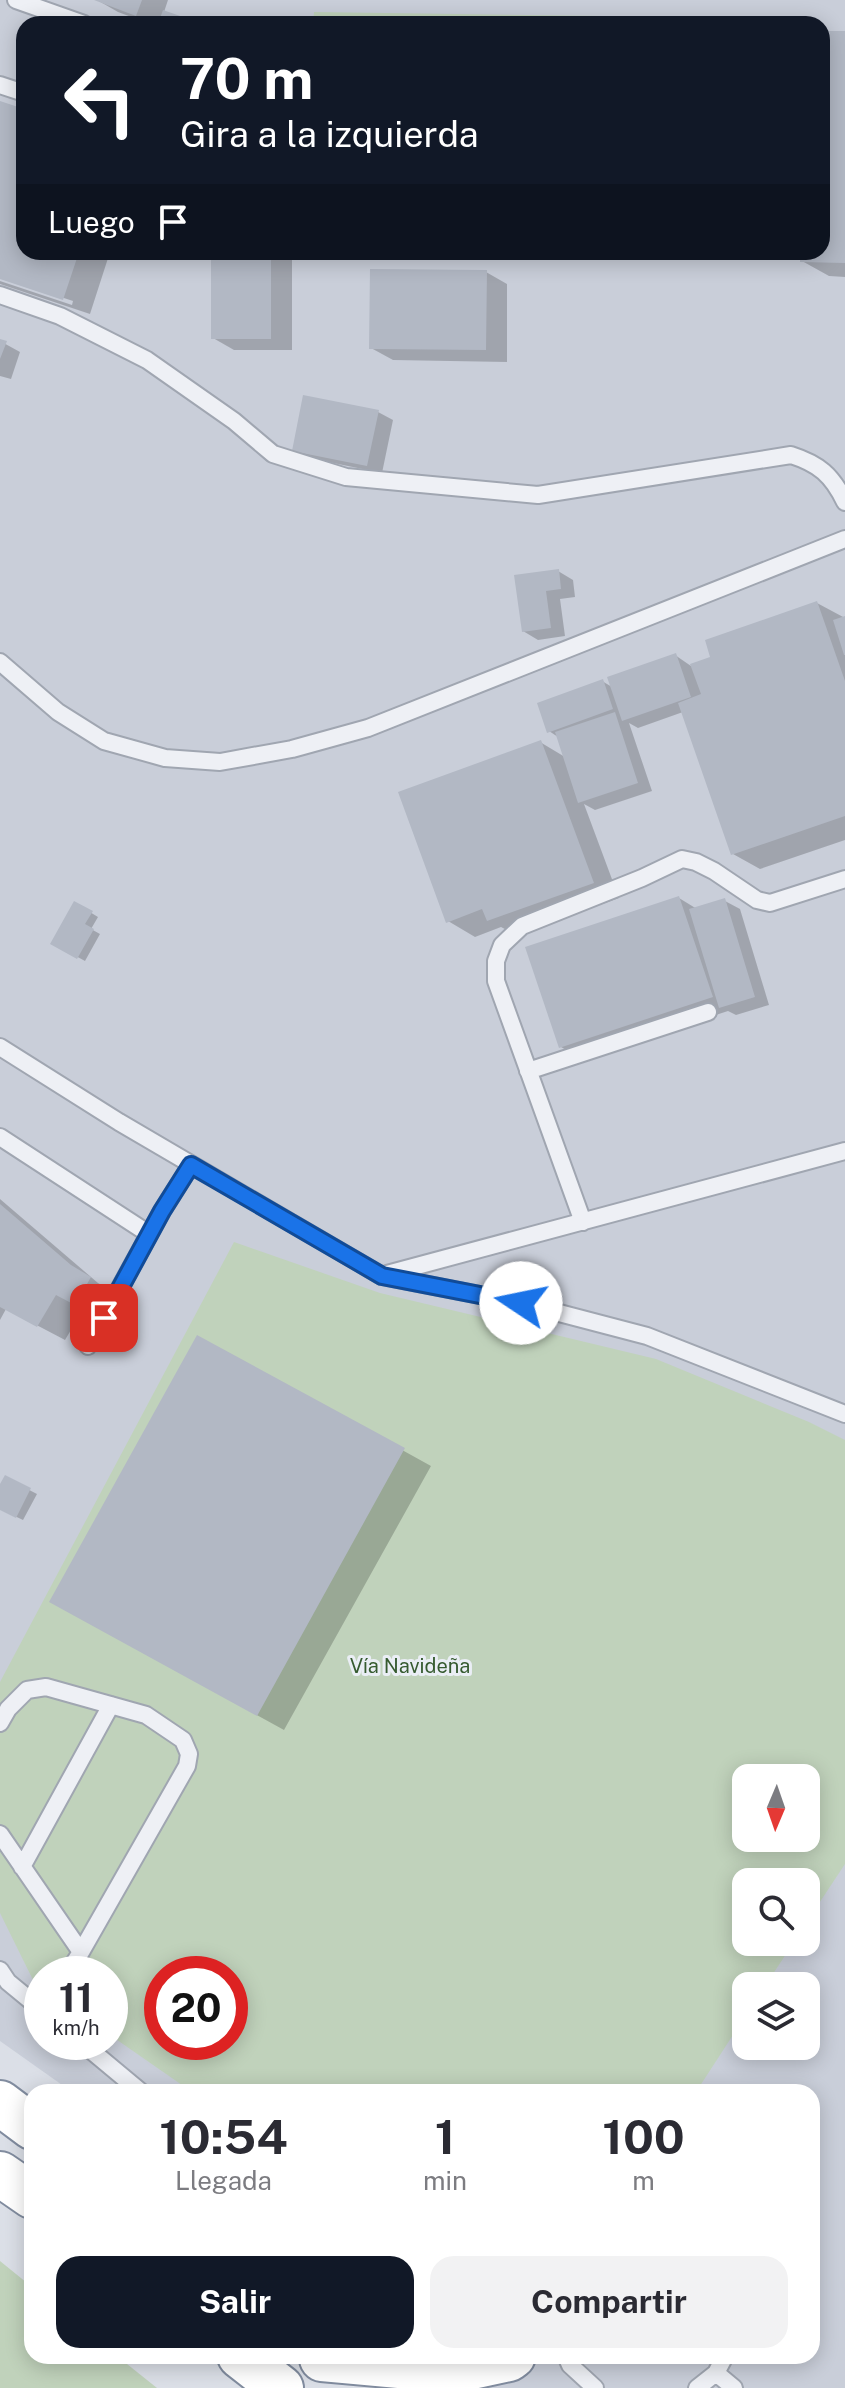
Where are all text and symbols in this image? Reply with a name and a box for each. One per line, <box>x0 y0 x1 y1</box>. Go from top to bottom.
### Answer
text: 70 m <box>180 46 313 112</box>
icon: left <box>48 48 152 152</box>
text: Gira a la izquierda <box>180 113 479 155</box>
icon: arrive <box>151 200 195 244</box>
text: Luego <box>48 204 135 240</box>
position arrow <box>479 1261 563 1345</box>
pin <box>70 1284 138 1352</box>
icon: arrive <box>82 1296 126 1340</box>
park label: Vía Navideña <box>350 1654 470 1678</box>
north arrow <box>732 1764 820 1852</box>
map controls <box>732 1764 820 2060</box>
button: search <box>732 1868 820 1956</box>
speed limit sign: 20 <box>144 1956 248 2060</box>
button: layers <box>732 1972 820 2060</box>
text: 11 <box>59 1974 93 2021</box>
text: km/h <box>52 2016 100 2040</box>
text: 10:54 <box>159 2108 288 2165</box>
text: 1 <box>435 2108 455 2165</box>
text: 100 <box>602 2108 685 2165</box>
text: Llegada <box>175 2165 272 2196</box>
text: min <box>423 2165 467 2196</box>
text: m <box>632 2165 655 2196</box>
button: Salir <box>56 2256 414 2348</box>
button: Compartir <box>430 2256 788 2348</box>

